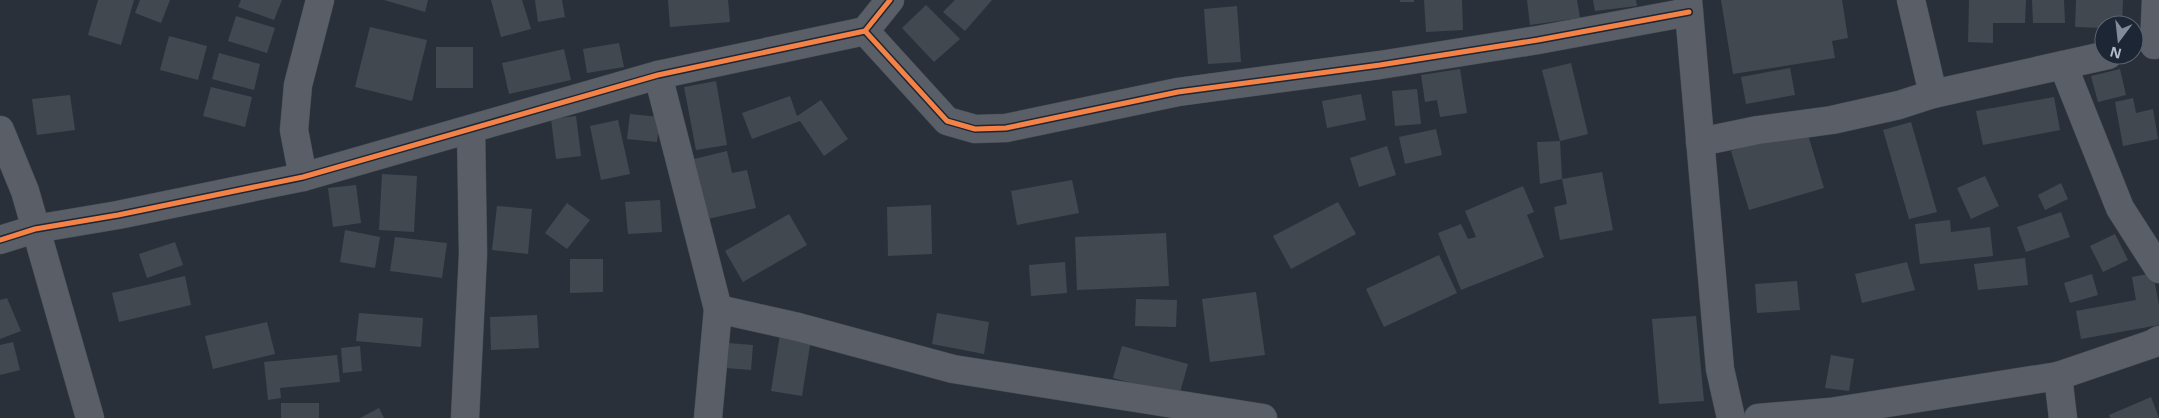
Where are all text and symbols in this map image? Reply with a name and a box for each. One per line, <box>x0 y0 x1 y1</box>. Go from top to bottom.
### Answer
north arrow <box>2094 15 2144 65</box>
text: N <box>2108 42 2123 64</box>

